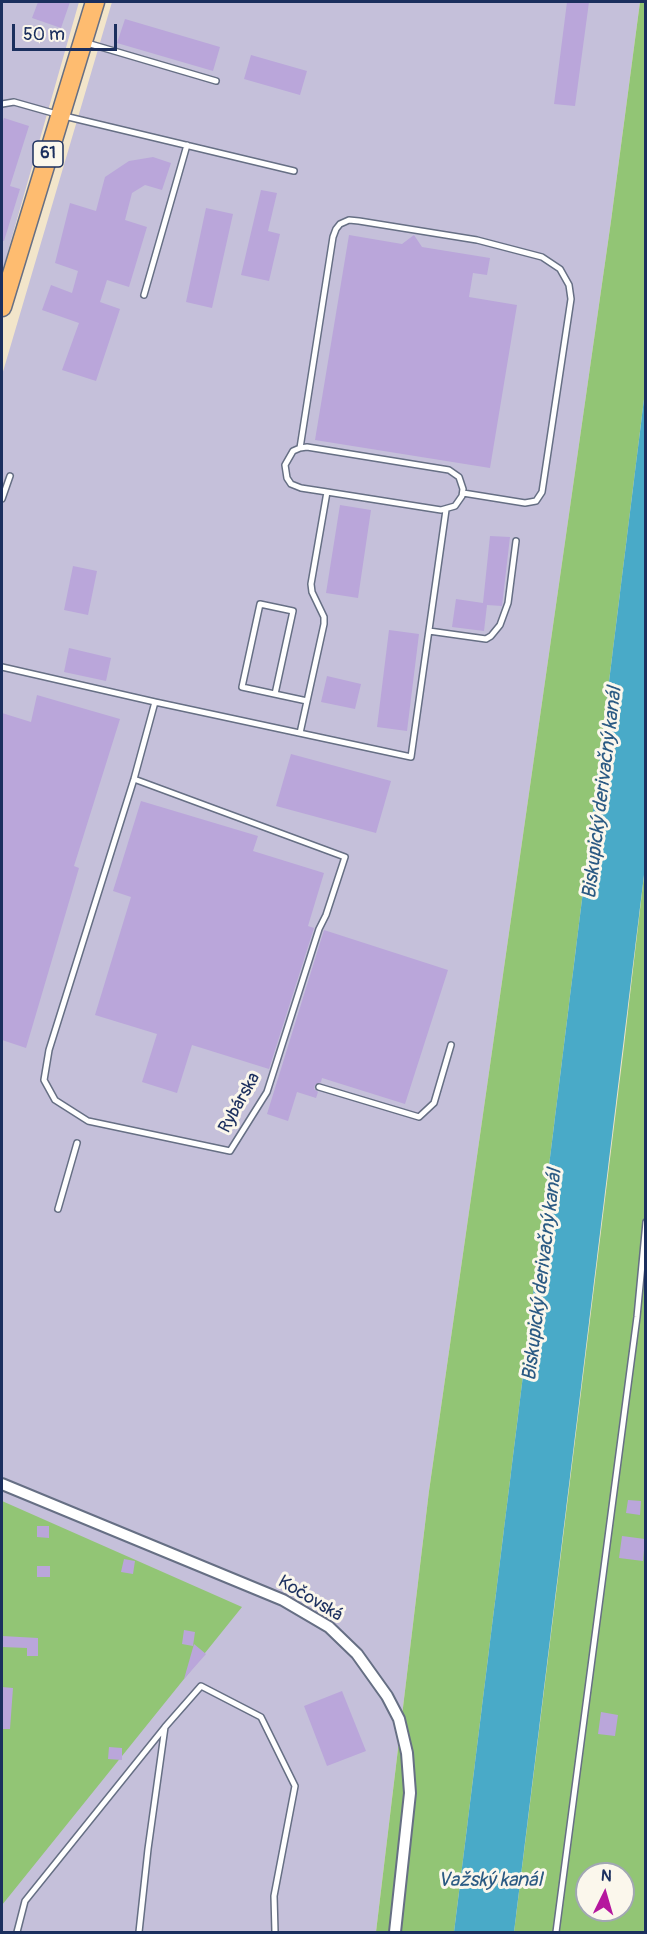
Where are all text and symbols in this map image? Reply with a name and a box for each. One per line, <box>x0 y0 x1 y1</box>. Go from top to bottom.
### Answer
scale bar <box>15 12 120 50</box>
text: 50 m <box>23 23 65 46</box>
road number: 61 <box>33 141 63 167</box>
water label: Biskupický derivačný kanál <box>578 686 628 900</box>
street label: Rybárska <box>215 1069 265 1137</box>
water label: Biskupický derivačný kanál <box>518 1168 568 1382</box>
street label: Kočovská <box>274 1571 346 1627</box>
north arrow <box>575 1862 635 1922</box>
text: N <box>600 1866 613 1886</box>
water label: Važský kanál <box>438 1869 542 1893</box>

